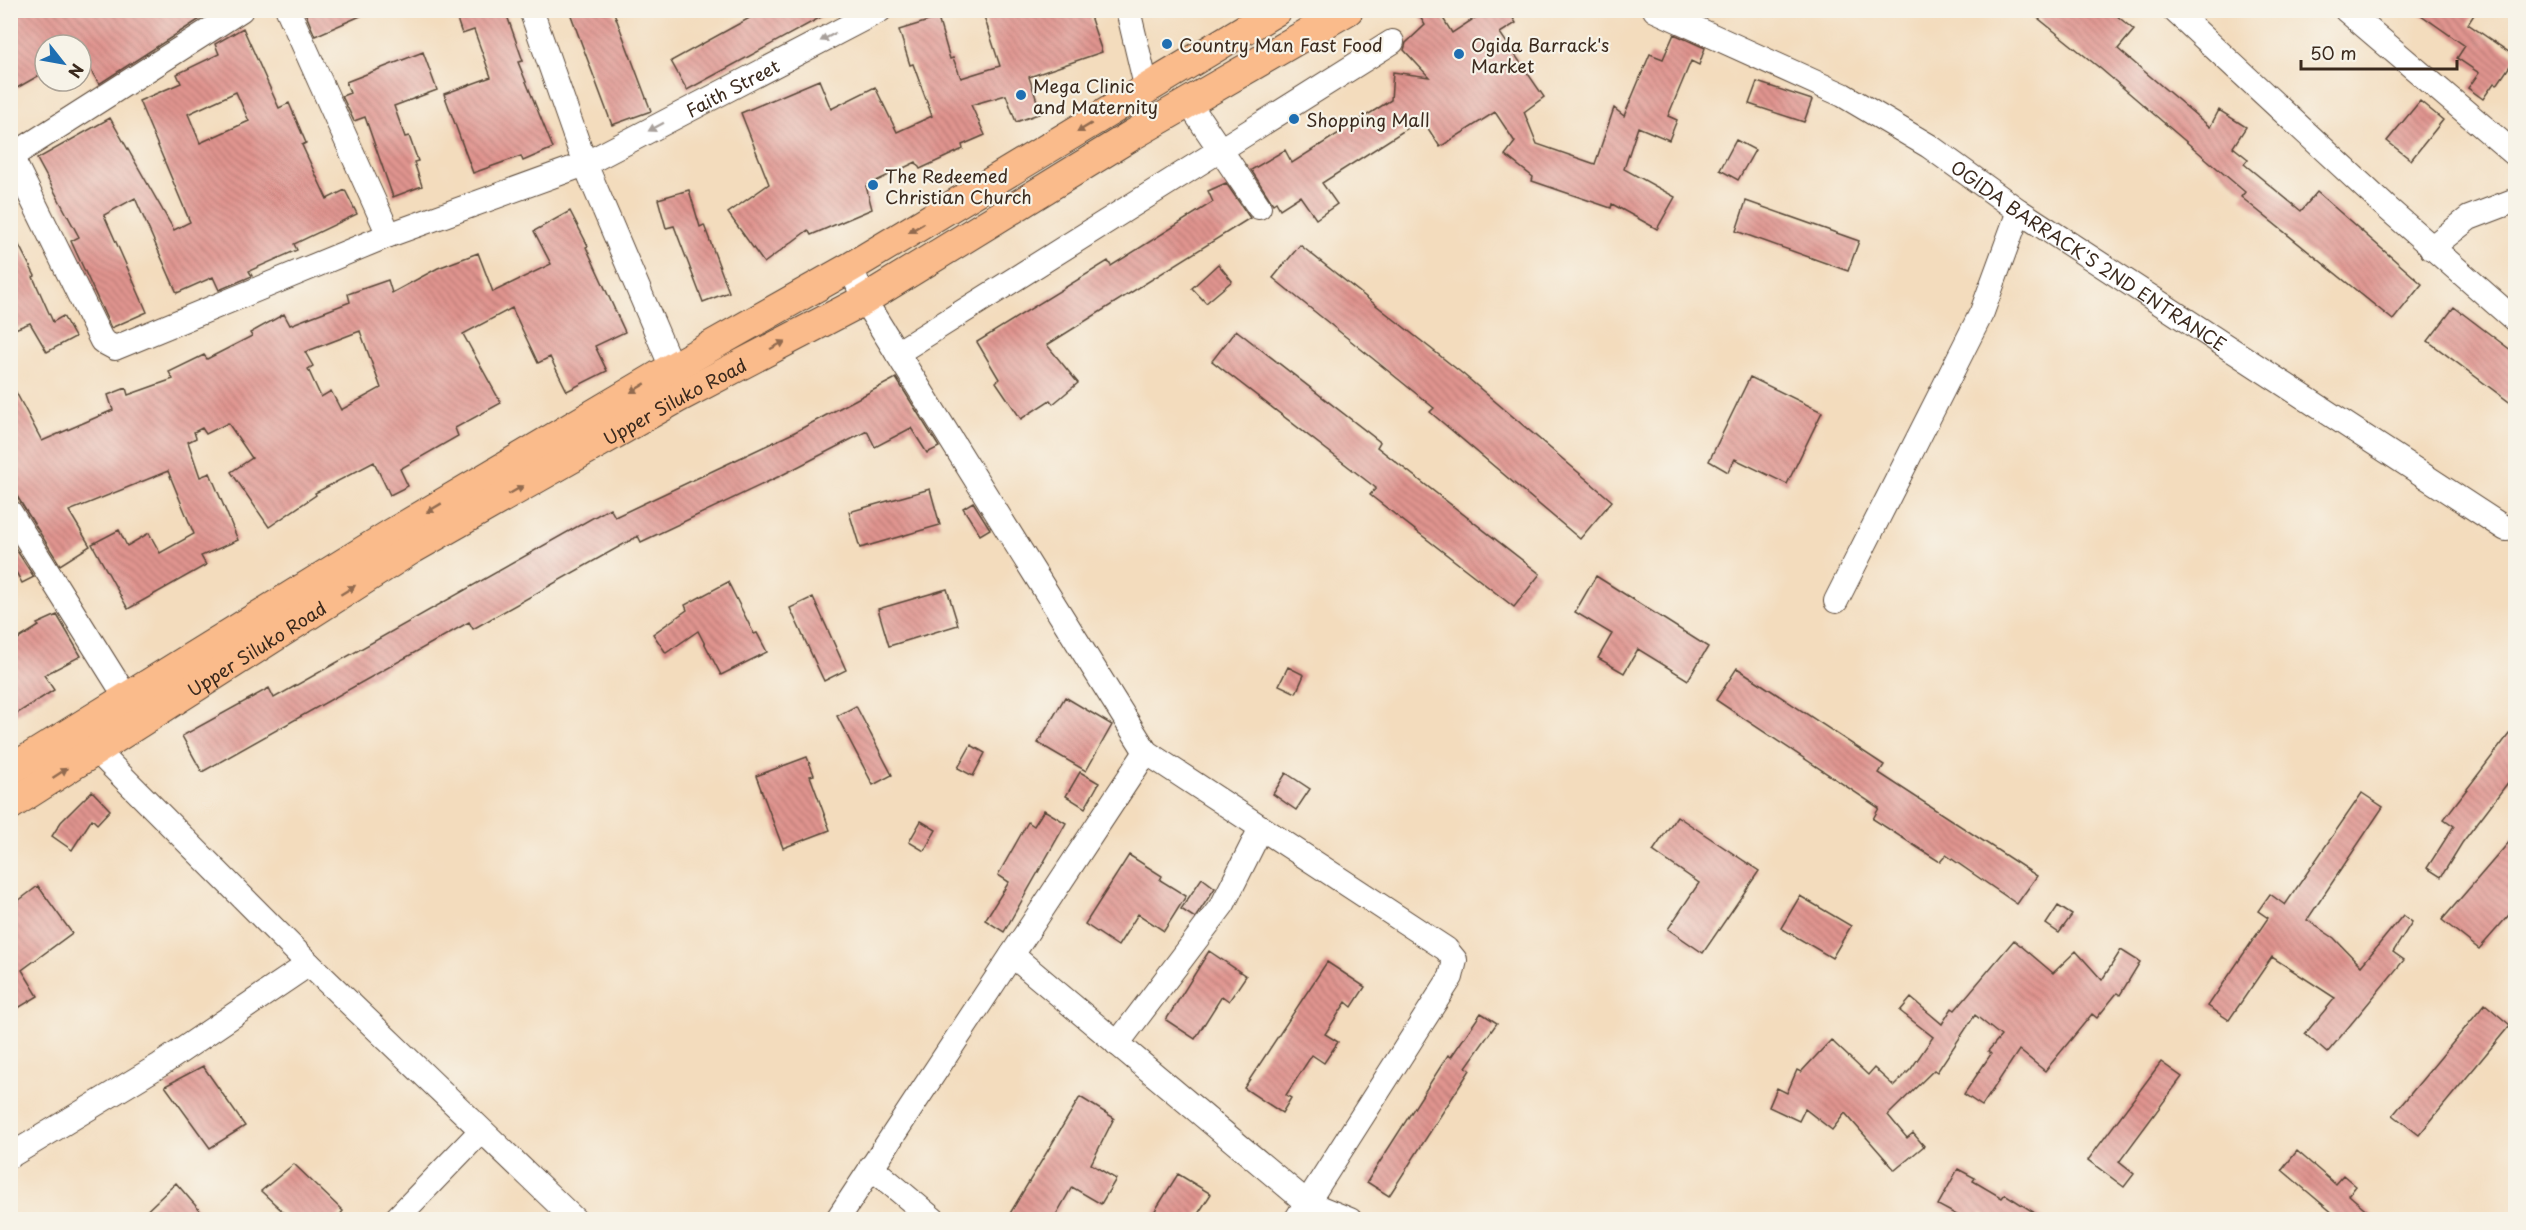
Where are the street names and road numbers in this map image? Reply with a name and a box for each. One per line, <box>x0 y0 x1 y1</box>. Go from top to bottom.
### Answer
street label: Faith Street <box>681 52 784 123</box>
street label: OGIDA BARRACK'S 2ND ENTRANCE <box>1946 153 2232 357</box>
street label: Upper Siluko Road <box>598 351 751 451</box>
street label: Upper Siluko Road <box>181 594 331 702</box>

